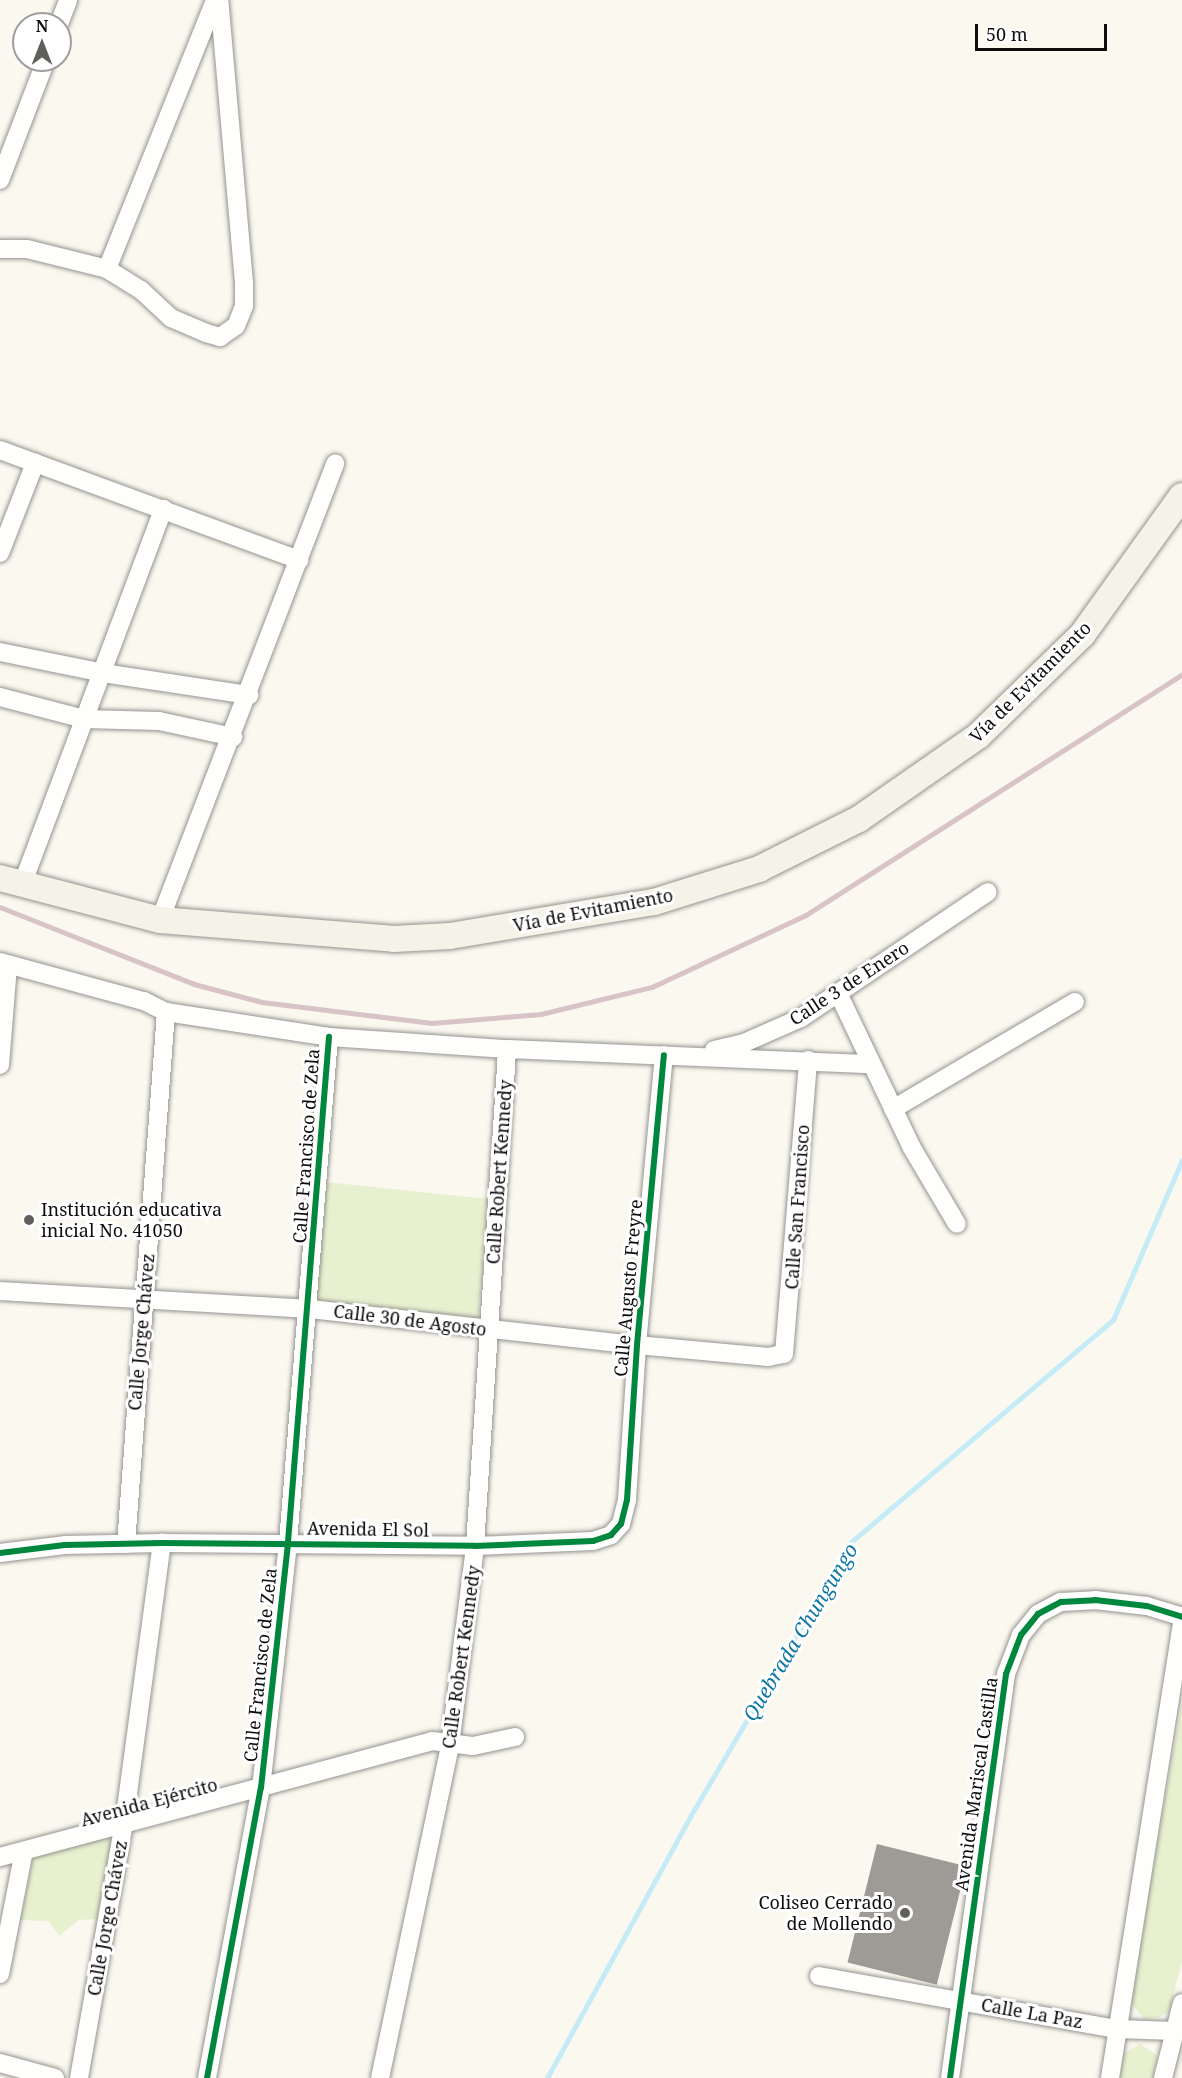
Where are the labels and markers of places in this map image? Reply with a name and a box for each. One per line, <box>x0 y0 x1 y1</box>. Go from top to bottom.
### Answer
place label: Institución educativa inicial No. 41050 <box>41 1199 222 1242</box>
marker: Institución educativa inicial No. 41050 <box>22 1213 36 1227</box>
place label: Coliseo Cerrado de Mollendo <box>759 1892 893 1934</box>
marker: Coliseo Cerrado de Mollendo <box>898 1906 912 1920</box>

